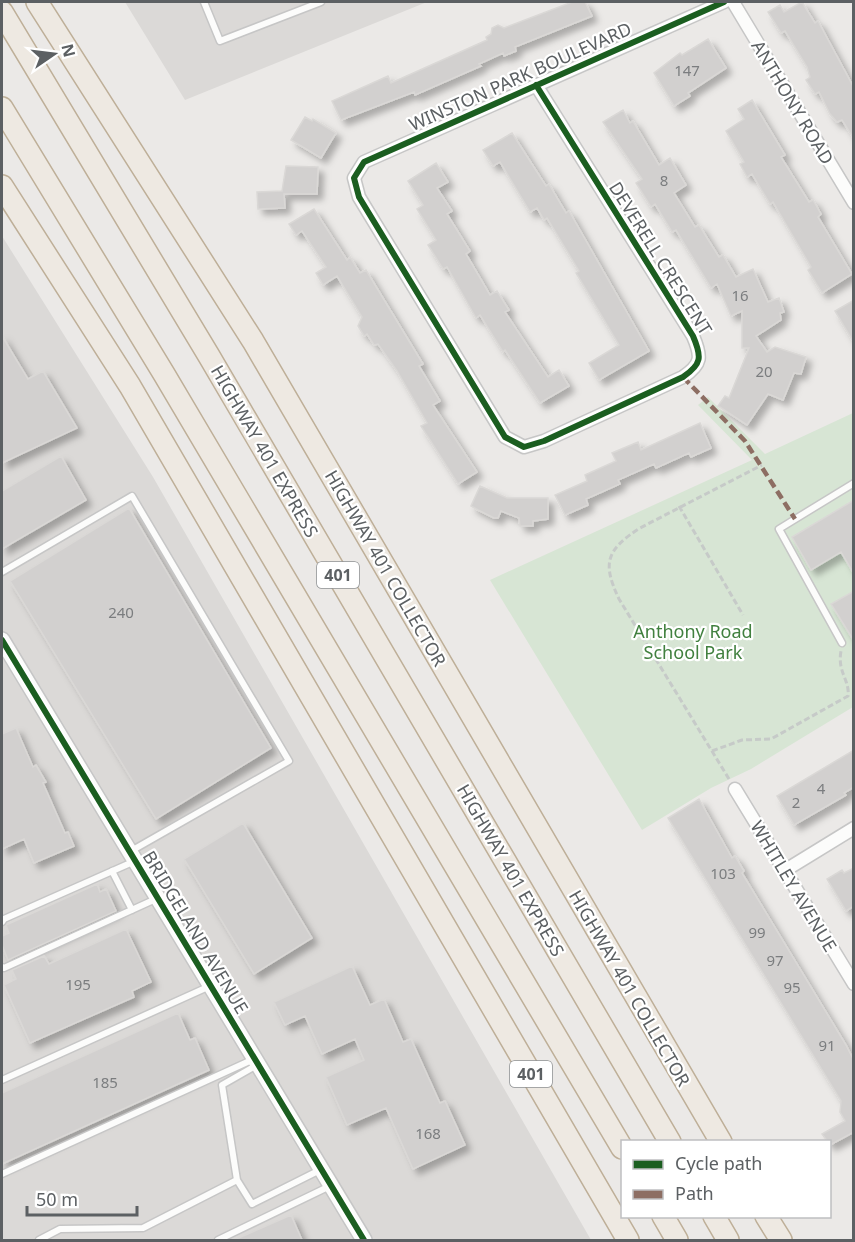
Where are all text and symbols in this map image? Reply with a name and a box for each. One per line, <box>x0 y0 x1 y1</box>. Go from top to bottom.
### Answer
street label: WINSTON PARK BOULEVARD <box>405 16 635 136</box>
north arrow <box>24 24 84 84</box>
street label: ANTHONY ROAD <box>746 36 840 168</box>
text: N <box>56 41 81 59</box>
house number: 147 <box>674 60 700 80</box>
house number: 8 <box>660 170 668 190</box>
street label: DEVERELL CRESCENT <box>604 177 718 339</box>
house number: 16 <box>731 285 749 305</box>
street label: HIGHWAY 401 EXPRESS <box>206 360 324 542</box>
house number: 20 <box>755 361 773 381</box>
street label: HIGHWAY 401 COLLECTOR <box>321 466 451 670</box>
road number: 401 <box>317 562 359 588</box>
house number: 240 <box>108 602 134 622</box>
park label: Anthony Road School Park <box>633 619 753 664</box>
house number: 4 <box>817 778 826 798</box>
street label: HIGHWAY 401 EXPRESS <box>452 779 570 961</box>
house number: 2 <box>792 792 800 812</box>
street label: WHITLEY AVENUE <box>745 816 843 956</box>
street label: BRIDGELAND AVENUE <box>138 846 254 1018</box>
house number: 103 <box>710 863 736 883</box>
street label: HIGHWAY 401 COLLECTOR <box>564 885 696 1091</box>
house number: 99 <box>748 922 766 942</box>
house number: 97 <box>766 950 784 970</box>
house number: 195 <box>65 974 91 994</box>
house number: 95 <box>783 977 801 997</box>
house number: 91 <box>818 1035 836 1055</box>
road number: 401 <box>510 1061 552 1087</box>
house number: 185 <box>92 1072 118 1092</box>
house number: 168 <box>415 1123 441 1143</box>
legend <box>621 1140 831 1218</box>
text: Cycle path <box>675 1151 762 1175</box>
scale bar <box>27 1179 136 1217</box>
text: Path <box>675 1181 714 1205</box>
text: 50 m <box>36 1187 78 1211</box>

